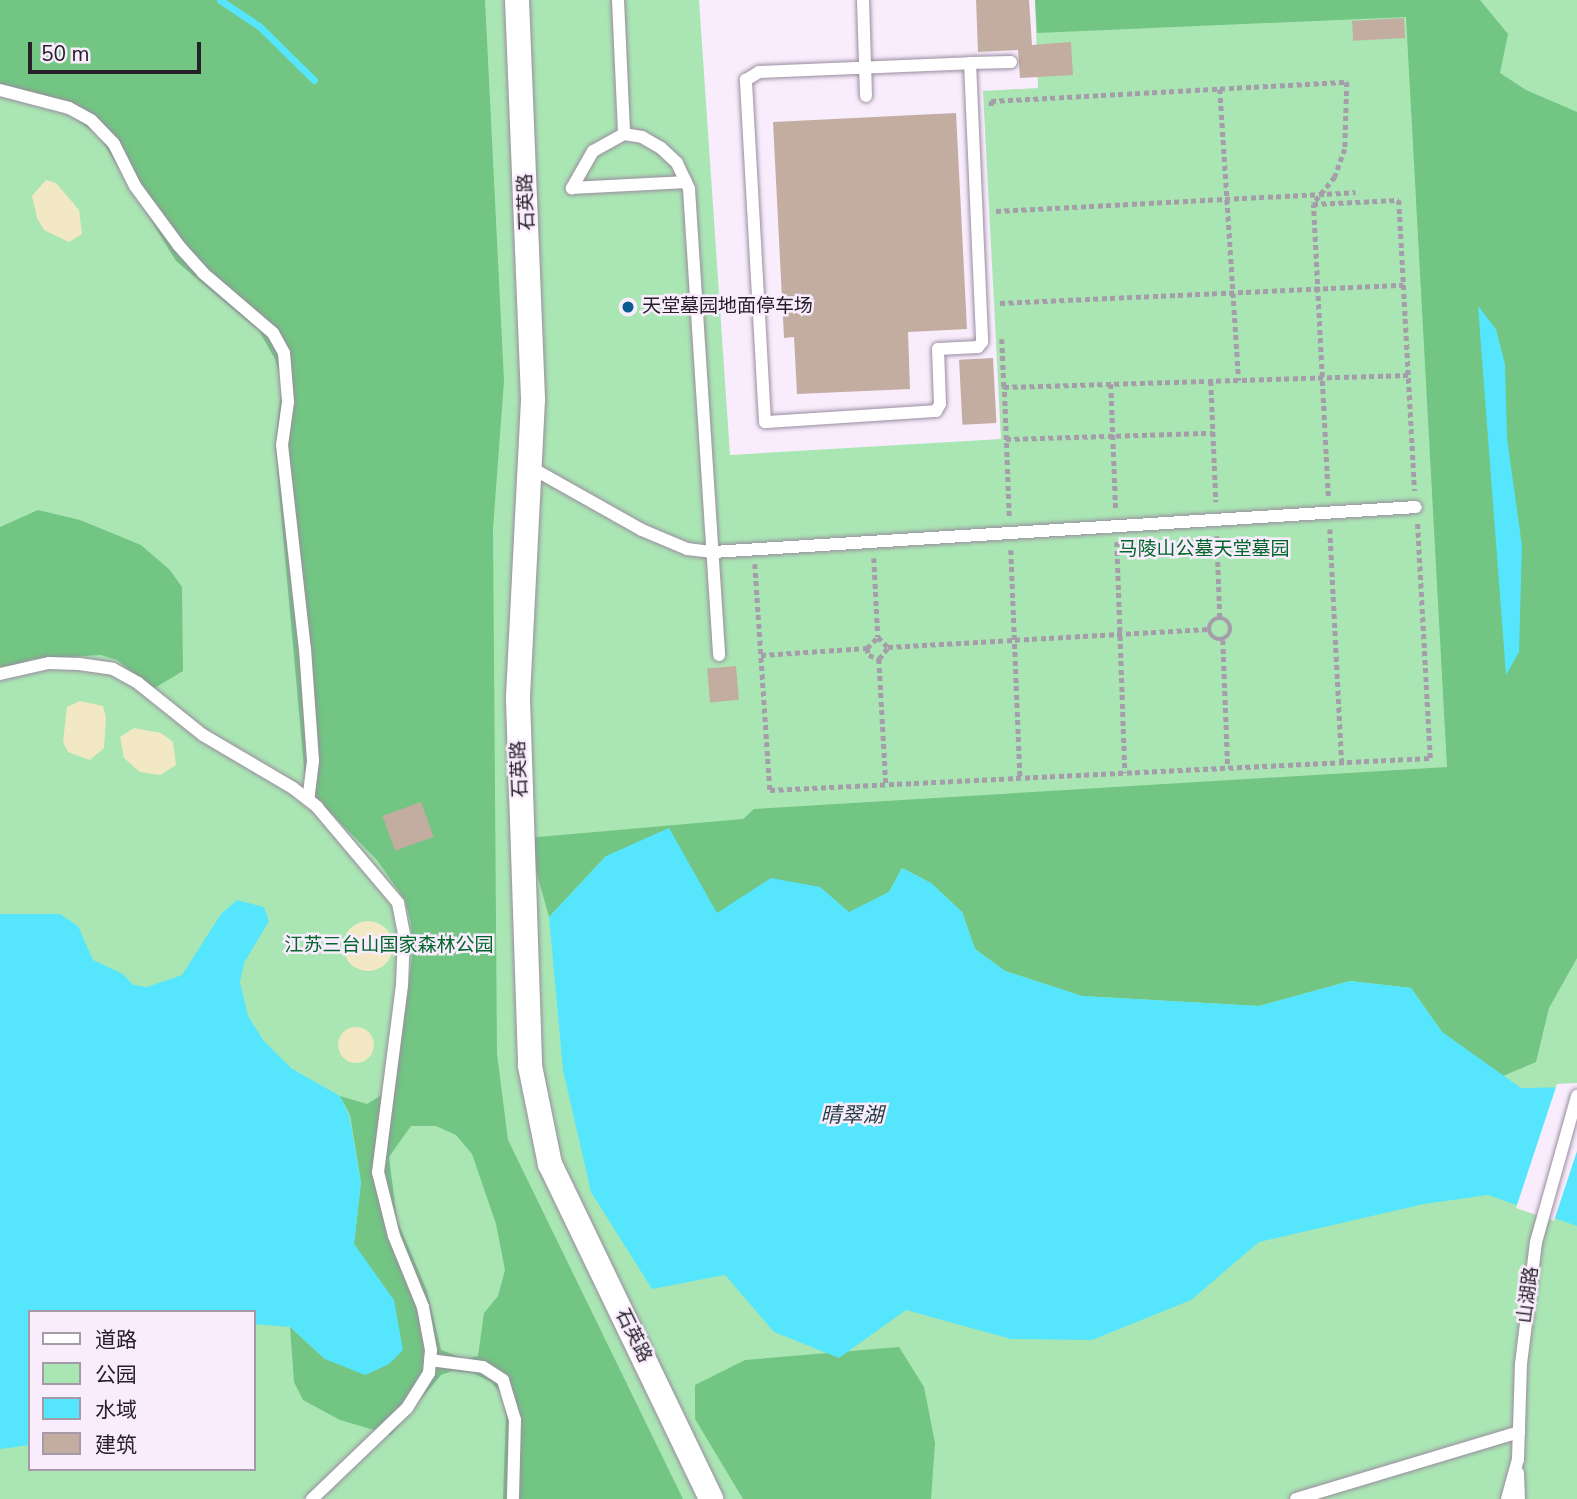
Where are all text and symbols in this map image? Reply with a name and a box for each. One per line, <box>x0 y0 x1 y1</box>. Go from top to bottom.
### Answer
scale bar <box>32 28 205 72</box>
text: 50 m <box>41 40 90 68</box>
street label: 石英路 <box>515 173 539 231</box>
place label: 天堂墓园地面停车场 <box>642 296 813 318</box>
marker: 天堂墓园地面停车场 <box>620 299 636 315</box>
park label: 马陵山公墓天堂墓园 <box>1119 539 1289 561</box>
street label: 石英路 <box>508 740 532 798</box>
park label: 江苏三台山国家森林公园 <box>285 935 493 957</box>
water label: 晴翠湖 <box>821 1102 883 1128</box>
street label: 山湖路 <box>1514 1265 1544 1325</box>
street label: 石英路 <box>610 1305 656 1367</box>
legend <box>28 1310 256 1471</box>
text: 道路 <box>95 1326 137 1354</box>
text: 公园 <box>95 1361 137 1389</box>
text: 水域 <box>95 1396 137 1424</box>
text: 建筑 <box>95 1431 137 1459</box>

